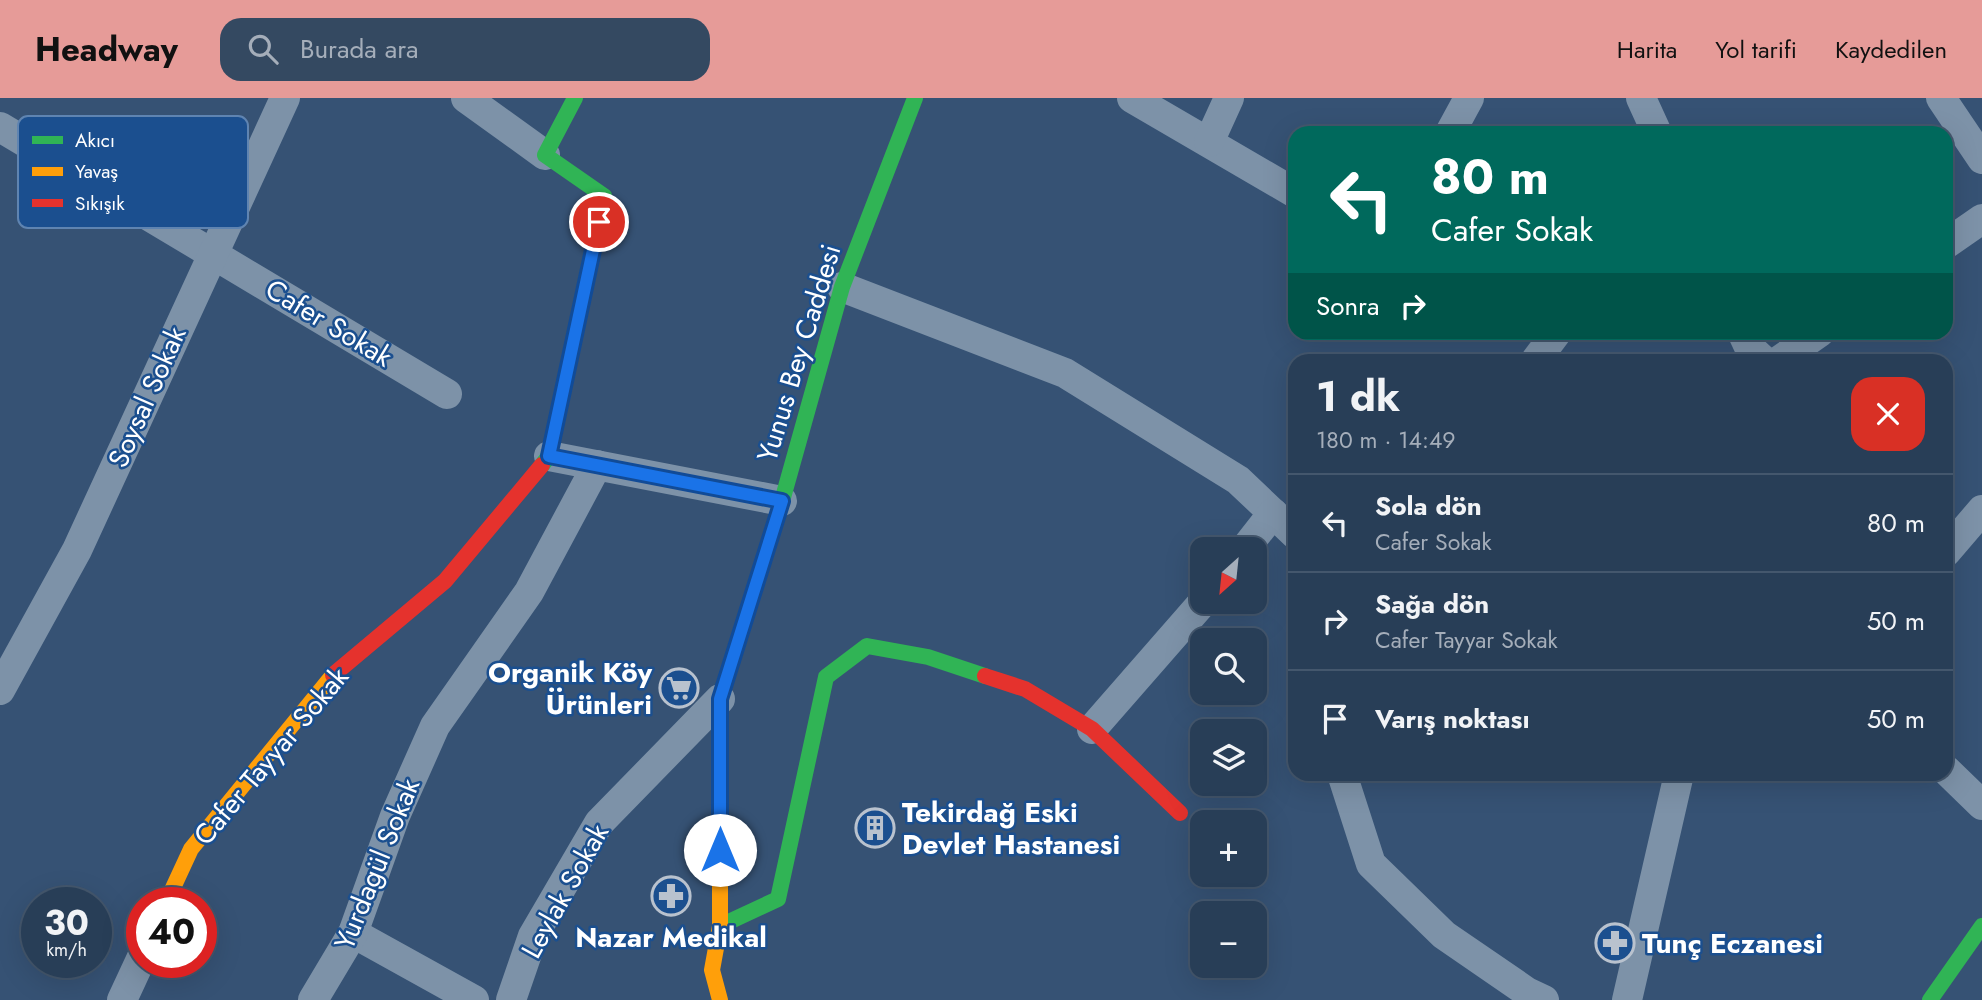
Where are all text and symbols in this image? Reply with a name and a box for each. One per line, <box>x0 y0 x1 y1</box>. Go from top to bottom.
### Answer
search box <box>220 18 710 81</box>
text: Headway <box>35 26 178 73</box>
icon: search <box>244 30 282 68</box>
text: Burada ara <box>300 30 419 68</box>
text: Harita <box>1617 32 1677 67</box>
text: Yol tarifi <box>1715 32 1797 67</box>
text: Kaydedilen <box>1835 32 1947 67</box>
legend <box>18 116 248 228</box>
text: Akıcı <box>75 127 115 154</box>
text: 80 m <box>1431 142 1549 212</box>
icon: left <box>1316 154 1407 245</box>
text: Yavaş <box>75 158 118 185</box>
text: Sıkışık <box>75 190 125 217</box>
pin <box>569 192 629 252</box>
icon: arrive <box>580 203 618 241</box>
text: Cafer Sokak <box>1431 207 1593 253</box>
street label: Yunus Bey Caddesi <box>746 239 852 467</box>
street label: Cafer Sokak <box>258 269 401 377</box>
text: Sonra <box>1316 287 1380 325</box>
icon: right <box>1394 287 1432 325</box>
street label: Soysal Sokak <box>98 319 197 474</box>
text: 1 dk <box>1316 366 1400 427</box>
button: close <box>1851 377 1925 451</box>
text: 180 m · 14:49 <box>1316 423 1456 457</box>
text: Sola dön <box>1375 487 1482 525</box>
icon: left <box>1316 504 1354 542</box>
text: 80 m <box>1867 504 1925 542</box>
text: Cafer Sokak <box>1375 525 1492 559</box>
north arrow <box>1190 537 1267 614</box>
map controls <box>1190 537 1267 978</box>
text: Sağa dön <box>1375 585 1489 623</box>
icon: right <box>1316 602 1354 640</box>
text: 50 m <box>1867 602 1925 640</box>
text: Cafer Tayyar Sokak <box>1375 623 1558 657</box>
button: search <box>1190 628 1267 705</box>
place label: Organik Köy Ürünleri <box>488 652 652 725</box>
street label: Cafer Tayyar Sokak <box>184 657 359 854</box>
supermarket icon: Organik Köy Ürünleri <box>658 667 700 709</box>
icon: arrive <box>1316 700 1354 738</box>
text: Varış noktası <box>1375 700 1530 738</box>
text: 50 m <box>1867 700 1925 738</box>
button: layers <box>1190 719 1267 796</box>
street label: Yurdagül Sokak <box>324 772 430 956</box>
place label: Tekirdağ Eski Devlet Hastanesi <box>902 792 1120 865</box>
building icon: Tekirdağ Eski Devlet Hastanesi <box>854 807 896 849</box>
button: + <box>1190 810 1267 887</box>
position arrow <box>683 813 757 887</box>
street label: Leylak Sokak <box>511 816 619 966</box>
pharmacy icon: Nazar Medikal <box>650 875 692 917</box>
speed limit sign: 40 <box>126 887 217 978</box>
text: 30 <box>44 898 89 948</box>
button: − <box>1190 901 1267 978</box>
place label: Nazar Medikal <box>575 917 767 958</box>
pharmacy icon: Tunç Eczanesi <box>1594 922 1636 964</box>
place label: Tunç Eczanesi <box>1642 923 1823 964</box>
text: km/h <box>46 937 87 963</box>

